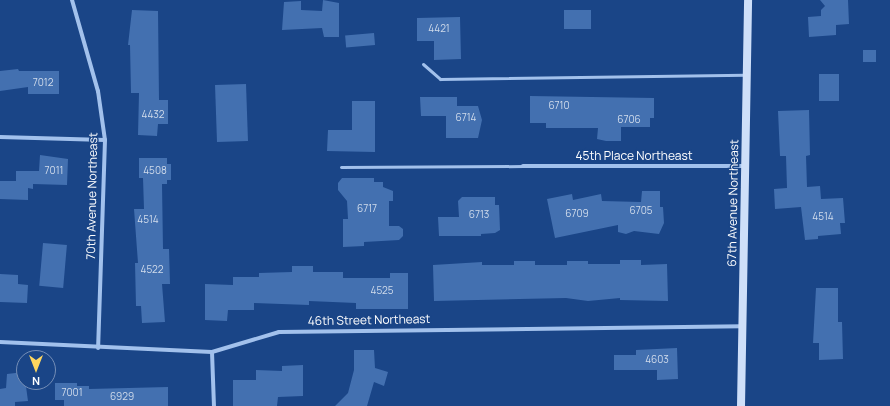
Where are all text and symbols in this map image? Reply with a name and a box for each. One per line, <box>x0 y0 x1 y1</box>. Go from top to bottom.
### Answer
house number: 4421 <box>428 23 450 35</box>
house number: 7012 <box>33 77 53 89</box>
house number: 6710 <box>548 100 570 112</box>
house number: 4432 <box>141 109 165 121</box>
house number: 6714 <box>455 112 477 124</box>
house number: 6706 <box>617 114 641 126</box>
street label: 70th Avenue Northeast <box>84 132 100 260</box>
street label: 67th Avenue Northeast <box>725 139 741 267</box>
street label: 45th Place Northeast <box>575 149 693 163</box>
house number: 7011 <box>45 165 63 177</box>
house number: 4508 <box>143 165 167 177</box>
house number: 6717 <box>357 203 377 215</box>
house number: 6705 <box>629 205 653 217</box>
house number: 6709 <box>565 208 589 220</box>
house number: 6713 <box>469 209 489 221</box>
house number: 4514 <box>812 211 834 223</box>
house number: 4514 <box>137 214 159 226</box>
house number: 4522 <box>141 264 163 276</box>
house number: 4525 <box>371 285 393 297</box>
street label: 46th Street Northeast <box>308 312 430 328</box>
north arrow <box>16 350 56 390</box>
house number: 4603 <box>645 354 669 366</box>
text: N <box>32 374 40 389</box>
house number: 7001 <box>61 387 83 399</box>
house number: 6929 <box>110 391 134 403</box>

